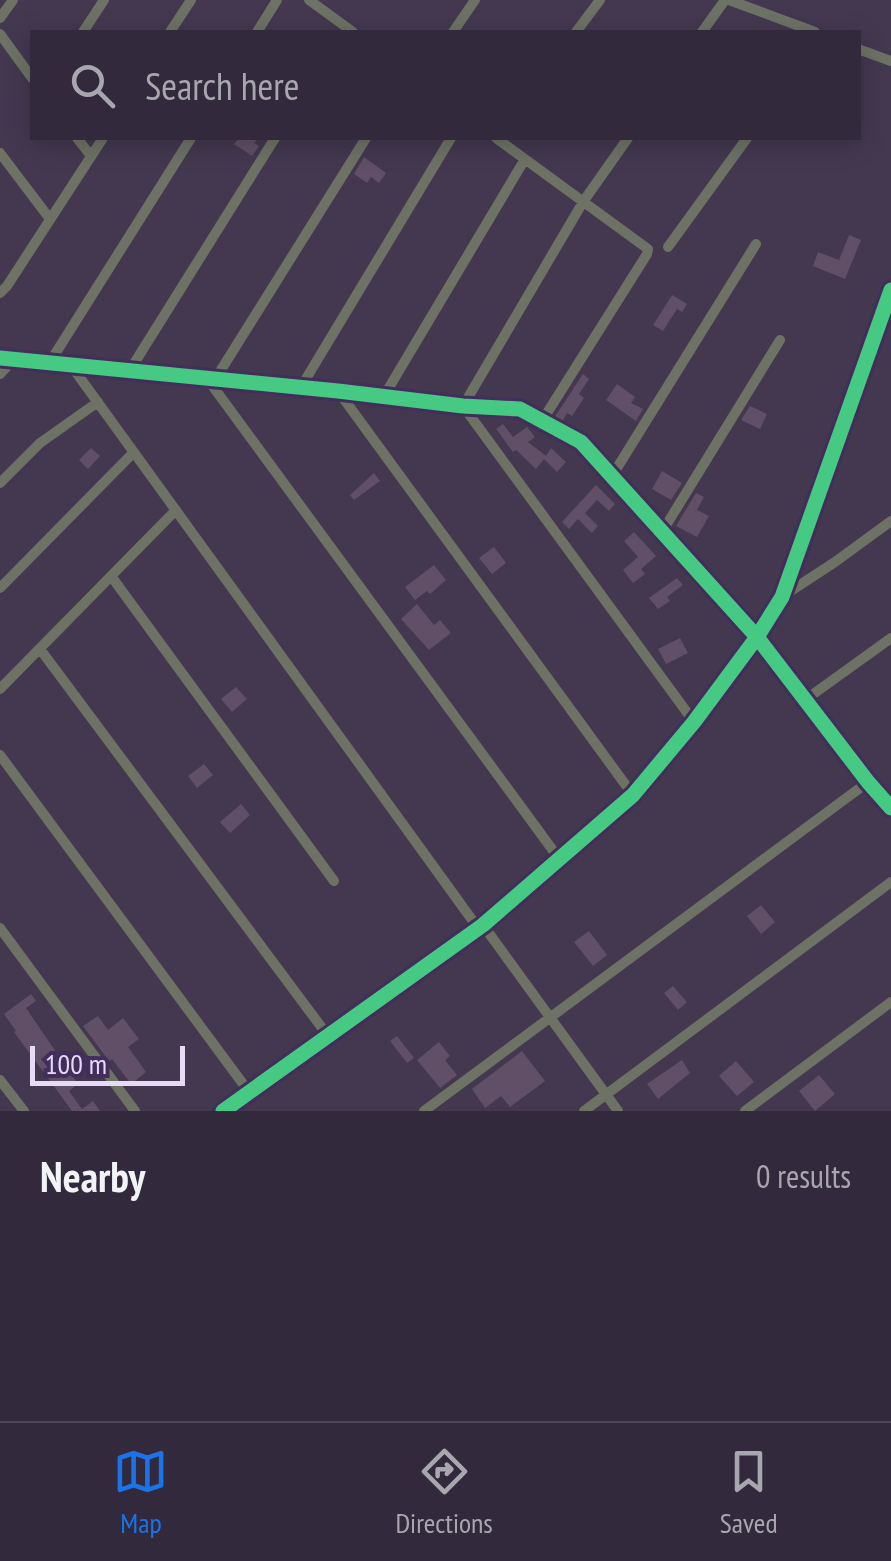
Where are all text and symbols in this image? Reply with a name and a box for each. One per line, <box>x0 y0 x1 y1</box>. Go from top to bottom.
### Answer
search box <box>30 30 861 140</box>
icon: search <box>65 58 120 113</box>
text: Search here <box>145 61 299 110</box>
scale bar <box>30 1041 185 1086</box>
text: 100 m <box>45 1045 107 1082</box>
text: Nearby <box>40 1149 145 1204</box>
text: 0 results <box>756 1155 851 1197</box>
tab: Map <box>113 1444 168 1541</box>
tab: Directions <box>395 1444 493 1541</box>
tab: Saved <box>720 1444 778 1541</box>

